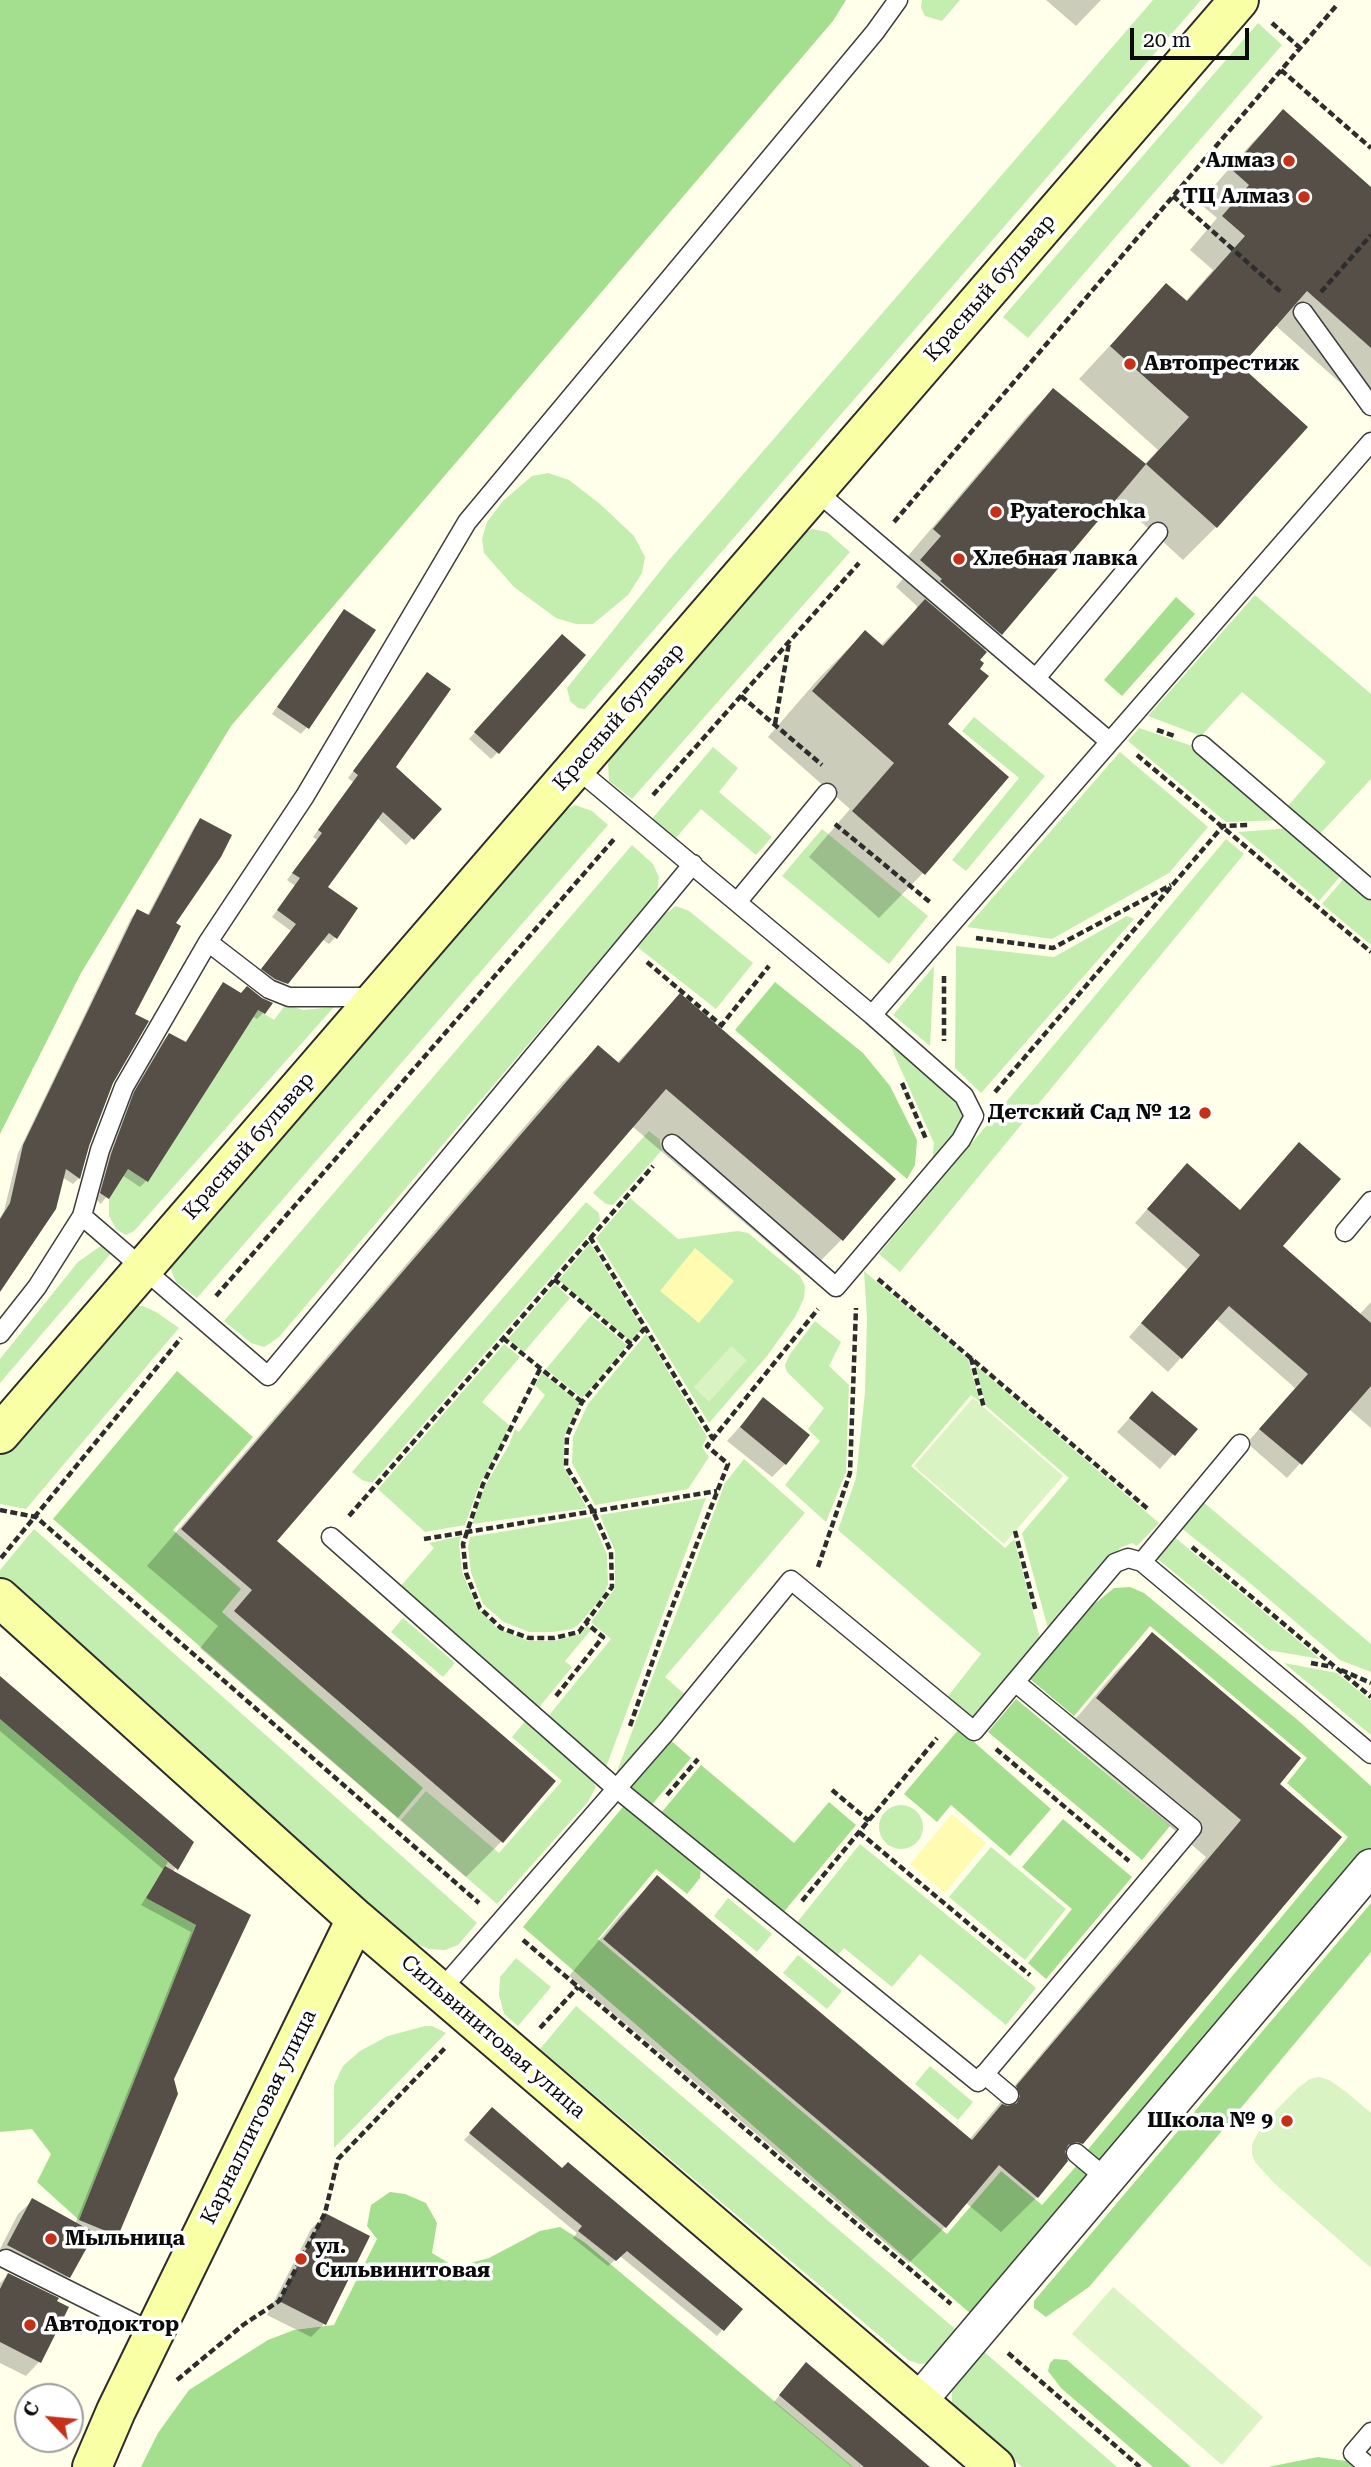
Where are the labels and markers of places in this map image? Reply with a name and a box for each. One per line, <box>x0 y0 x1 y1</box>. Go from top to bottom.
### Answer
place label: Алмаз <box>1206 148 1275 174</box>
marker: Алмаз <box>1281 153 1297 169</box>
place label: ТЦ Алмаз <box>1183 184 1290 210</box>
marker: ТЦ Алмаз <box>1296 189 1312 205</box>
place label: Автопрестиж <box>1144 351 1299 377</box>
marker: Автопрестиж <box>1122 356 1138 372</box>
place label: Pyaterochka <box>1010 499 1146 525</box>
marker: Pyaterochka <box>988 504 1004 520</box>
place label: Хлебная лавка <box>973 546 1137 572</box>
marker: Хлебная лавка <box>951 551 967 567</box>
place label: Детский Сад № 12 <box>988 1100 1191 1126</box>
marker: Детский Сад № 12 <box>1197 1105 1213 1121</box>
place label: Школа № 9 <box>1147 2108 1273 2134</box>
marker: Школа № 9 <box>1279 2113 1295 2129</box>
place label: Мыльница <box>65 2226 185 2252</box>
marker: Мыльница <box>43 2231 59 2247</box>
place label: ул. Сильвинитовая <box>315 2234 490 2284</box>
marker: ул. Сильвинитовая <box>293 2251 309 2267</box>
place label: Автодоктор <box>44 2312 179 2338</box>
marker: Автодоктор <box>22 2317 38 2333</box>

